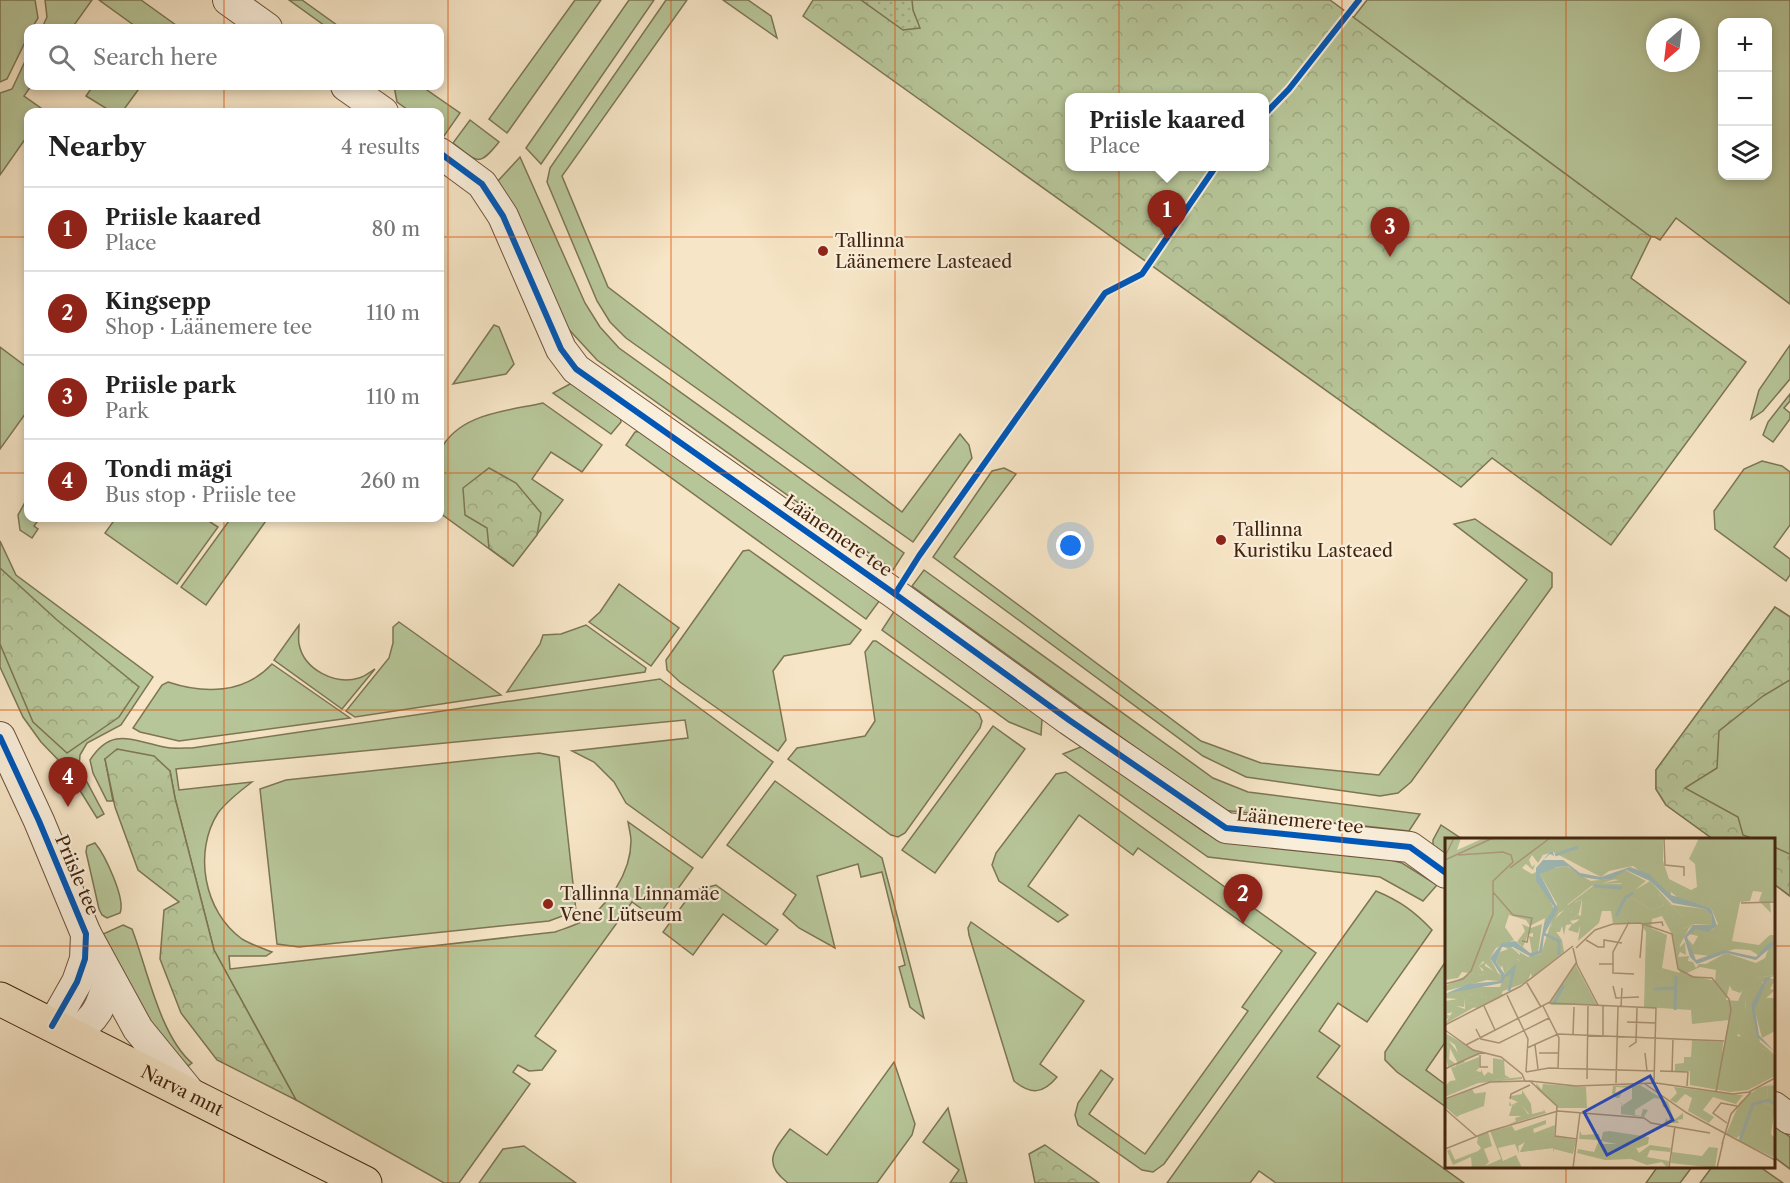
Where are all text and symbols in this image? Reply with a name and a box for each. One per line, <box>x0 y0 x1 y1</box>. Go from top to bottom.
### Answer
north arrow <box>1646 18 1700 72</box>
map controls <box>1718 18 1772 180</box>
button: + <box>1718 18 1772 72</box>
search box <box>24 24 444 90</box>
icon: search <box>45 41 78 74</box>
text: Search here <box>93 44 218 71</box>
button: − <box>1718 72 1772 126</box>
popup <box>1065 93 1269 171</box>
text: Priisle kaared <box>1089 107 1245 134</box>
button: layers <box>1718 126 1772 180</box>
text: Nearby <box>48 131 146 163</box>
text: Place <box>1089 134 1140 158</box>
text: 4 results <box>341 135 420 159</box>
pin: 1 <box>1148 190 1186 240</box>
text: Priisle kaared <box>105 204 261 231</box>
pin: 3 <box>1370 208 1410 257</box>
text: 1 <box>63 217 72 241</box>
text: 80 m <box>372 217 420 241</box>
place label: Tallinna Läänemere Lasteaed <box>835 230 1012 273</box>
text: Place <box>105 231 156 255</box>
marker: Tallinna Läänemere Lasteaed <box>816 244 830 258</box>
text: Kingsepp <box>105 288 211 315</box>
text: 2 <box>62 301 73 325</box>
text: 110 m <box>367 301 420 325</box>
text: Shop · Läänemere tee <box>105 315 312 339</box>
text: Priisle park <box>105 372 236 399</box>
text: 3 <box>62 385 73 409</box>
text: 110 m <box>367 385 420 409</box>
text: Park <box>105 399 148 423</box>
text: Tondi mägi <box>105 456 232 483</box>
text: 4 <box>62 469 73 493</box>
text: 260 m <box>360 469 420 493</box>
text: Bus stop · Priisle tee <box>105 483 296 507</box>
street label: Läänemere tee <box>779 490 897 582</box>
place label: Tallinna Kuristiku Lasteaed <box>1233 519 1393 562</box>
your location <box>1056 531 1085 560</box>
marker: Tallinna Kuristiku Lasteaed <box>1214 533 1228 547</box>
pin: 4 <box>48 758 88 807</box>
street label: Läänemere tee <box>1235 803 1365 839</box>
street label: Priisle tee <box>50 832 104 918</box>
inset map <box>1445 838 1775 1168</box>
pin: 2 <box>1224 874 1262 924</box>
place label: Tallinna Linnamäe Vene Lütseum <box>559 883 720 926</box>
marker: Tallinna Linnamäe Vene Lütseum <box>541 897 555 911</box>
street label: Narva mnt <box>137 1061 228 1121</box>

